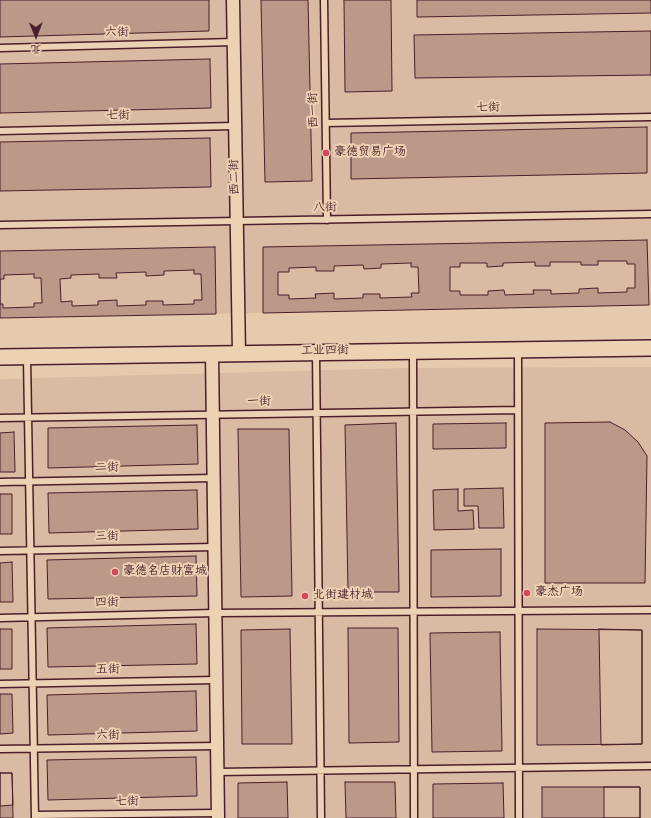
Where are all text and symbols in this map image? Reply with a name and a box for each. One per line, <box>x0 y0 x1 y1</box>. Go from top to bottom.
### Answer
north arrow <box>16 16 56 56</box>
street label: 六街 <box>105 27 129 41</box>
text: 北 <box>31 40 42 56</box>
street label: 西一街 <box>307 92 323 128</box>
street label: 七街 <box>476 102 500 116</box>
street label: 七街 <box>106 110 130 124</box>
place label: 豪德贸易广场 <box>334 146 406 160</box>
marker: 豪德贸易广场 <box>321 148 331 158</box>
street label: 西二街 <box>228 159 244 195</box>
street label: 八街 <box>313 202 337 216</box>
street label: 工业四街 <box>301 344 349 360</box>
street label: 一街 <box>247 396 271 410</box>
street label: 二街 <box>95 462 119 476</box>
street label: 三街 <box>95 531 119 545</box>
place label: 豪德名店财富城 <box>123 565 207 579</box>
marker: 豪德名店财富城 <box>110 567 120 577</box>
place label: 豪杰广场 <box>535 586 583 600</box>
marker: 豪杰广场 <box>522 588 532 598</box>
place label: 北街建材城 <box>313 589 373 603</box>
marker: 北街建材城 <box>300 591 310 601</box>
street label: 四街 <box>95 597 119 611</box>
street label: 五街 <box>96 664 120 678</box>
street label: 六街 <box>96 730 120 744</box>
street label: 七街 <box>115 796 139 810</box>

